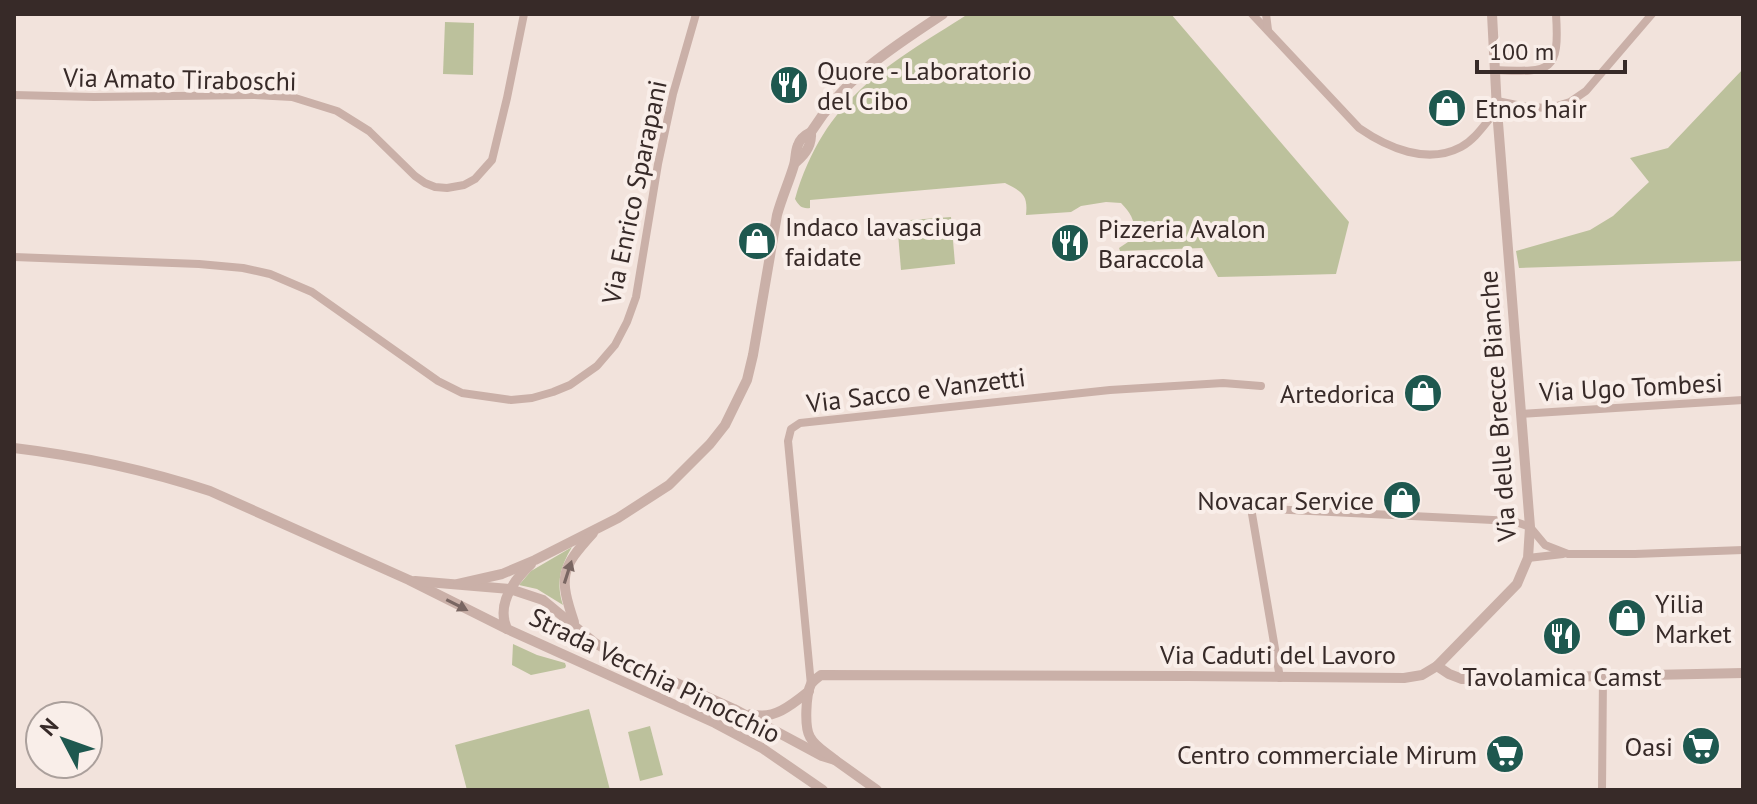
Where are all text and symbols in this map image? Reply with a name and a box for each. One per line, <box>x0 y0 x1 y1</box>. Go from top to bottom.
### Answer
scale bar <box>1477 24 1625 74</box>
text: 100 m <box>1489 36 1554 67</box>
place label: Quore - Laboratorio del Cibo <box>817 54 1032 117</box>
street label: Via Amato Tiraboschi <box>62 60 297 98</box>
restaurant icon: Quore - Laboratorio del Cibo <box>768 64 810 106</box>
street label: Via Enrico Sparapani <box>594 77 674 308</box>
shop icon: Etnos hair <box>1426 87 1468 129</box>
place label: Etnos hair <box>1475 92 1587 125</box>
place label: Indaco lavasciuga faidate <box>785 210 982 273</box>
place label: Pizzeria Avalon Baraccola <box>1098 212 1266 275</box>
shop icon: Indaco lavasciuga faidate <box>736 220 778 262</box>
restaurant icon: Pizzeria Avalon Baraccola <box>1049 222 1091 264</box>
street label: Via delle Brecce Bianche <box>1471 269 1523 544</box>
street label: Via Sacco e Vanzetti <box>804 360 1027 420</box>
street label: Via Ugo Tombesi <box>1537 366 1724 408</box>
shop icon: Artedorica <box>1402 372 1444 414</box>
place label: Artedorica <box>1280 377 1395 410</box>
shop icon: Novacar Service <box>1381 479 1423 521</box>
place label: Novacar Service <box>1197 484 1374 517</box>
one-way arrow <box>562 560 575 584</box>
place label: Yilia Market <box>1655 587 1732 650</box>
shop icon: Yilia Market <box>1606 597 1648 639</box>
one-way arrow <box>446 598 469 612</box>
street label: Strada Vecchia Pinocchio <box>524 600 786 750</box>
restaurant icon: Tavolamica Camst <box>1541 615 1583 657</box>
street label: Via Caduti del Lavoro <box>1159 638 1396 671</box>
place label: Tavolamica Camst <box>1462 660 1662 693</box>
north arrow <box>24 700 104 780</box>
text: N <box>34 712 64 742</box>
supermarket icon: Oasi <box>1680 725 1722 767</box>
place label: Oasi <box>1624 730 1673 763</box>
supermarket icon: Centro commerciale Mirum <box>1484 733 1526 775</box>
place label: Centro commerciale Mirum <box>1177 738 1477 771</box>

